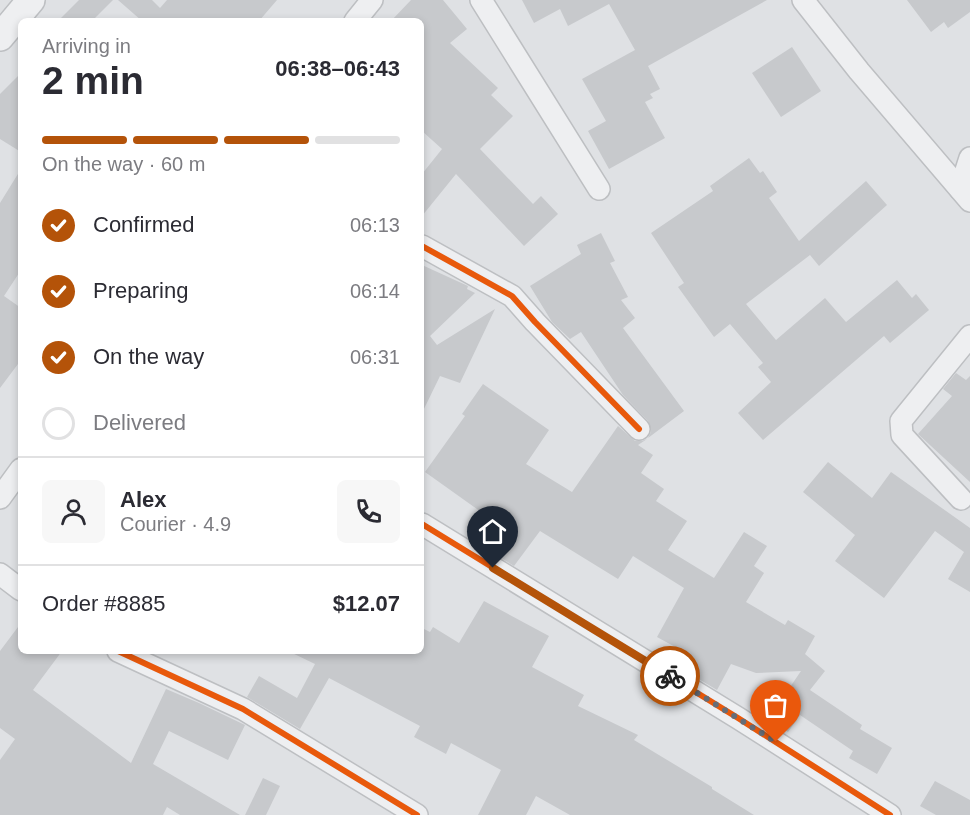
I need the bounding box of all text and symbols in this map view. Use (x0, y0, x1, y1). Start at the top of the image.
text: Arriving in (42, 35, 131, 57)
text: 06:38–06:43 (275, 56, 400, 81)
text: 2 min (42, 59, 144, 102)
text: On the way · 60 m (42, 153, 205, 175)
icon: check (42, 209, 75, 242)
text: Confirmed (93, 212, 194, 237)
text: 06:13 (350, 214, 400, 236)
icon: check (42, 275, 75, 308)
text: Preparing (93, 278, 188, 303)
text: 06:14 (350, 280, 400, 302)
icon: check (42, 341, 75, 374)
text: On the way (93, 344, 204, 369)
text: 06:31 (350, 346, 400, 368)
text: Delivered (93, 410, 186, 435)
button: person (42, 480, 105, 543)
button: phone (337, 480, 400, 543)
text: Alex (120, 487, 166, 512)
pin (467, 506, 518, 568)
text: Courier · 4.9 (120, 513, 231, 535)
icon: home (476, 515, 509, 548)
text: Order #8885 (42, 591, 166, 616)
text: $12.07 (333, 591, 400, 616)
courier (640, 646, 700, 706)
icon: bike (654, 660, 687, 693)
pin (750, 680, 801, 742)
icon: bag (759, 689, 792, 722)

